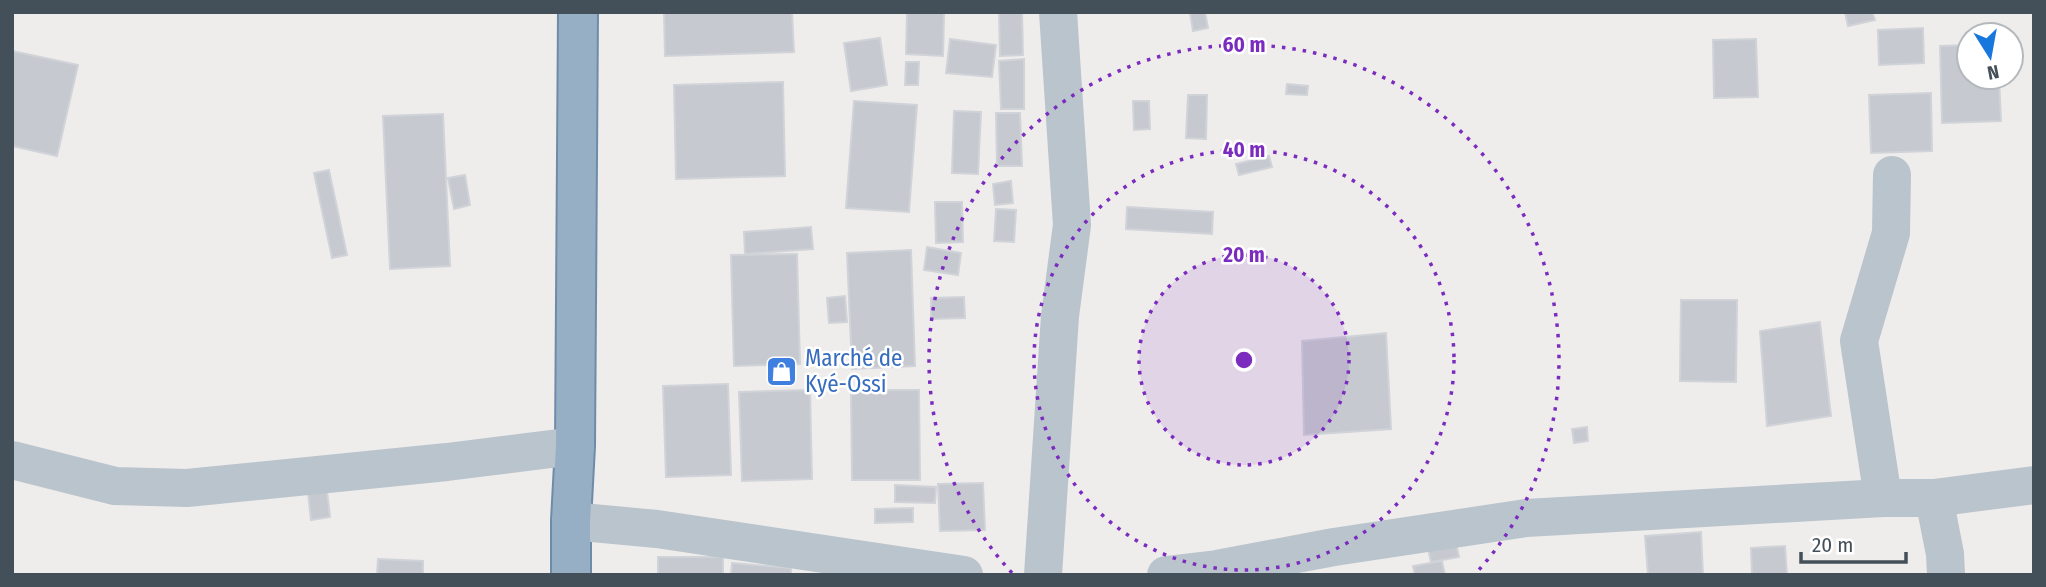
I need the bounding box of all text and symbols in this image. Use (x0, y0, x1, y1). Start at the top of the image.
north arrow (1955, 21, 2025, 91)
text: 60 m (1223, 32, 1265, 58)
text: N (1985, 60, 2001, 85)
text: 40 m (1223, 137, 1265, 163)
text: 20 m (1222, 242, 1265, 268)
place label: Marché de Kyé-Ossi (805, 344, 902, 398)
centre of rings (1232, 348, 1256, 372)
shop icon: Marché de Kyé-Ossi (765, 354, 799, 388)
scale bar (1801, 520, 1906, 564)
text: 20 m (1812, 532, 1853, 558)

